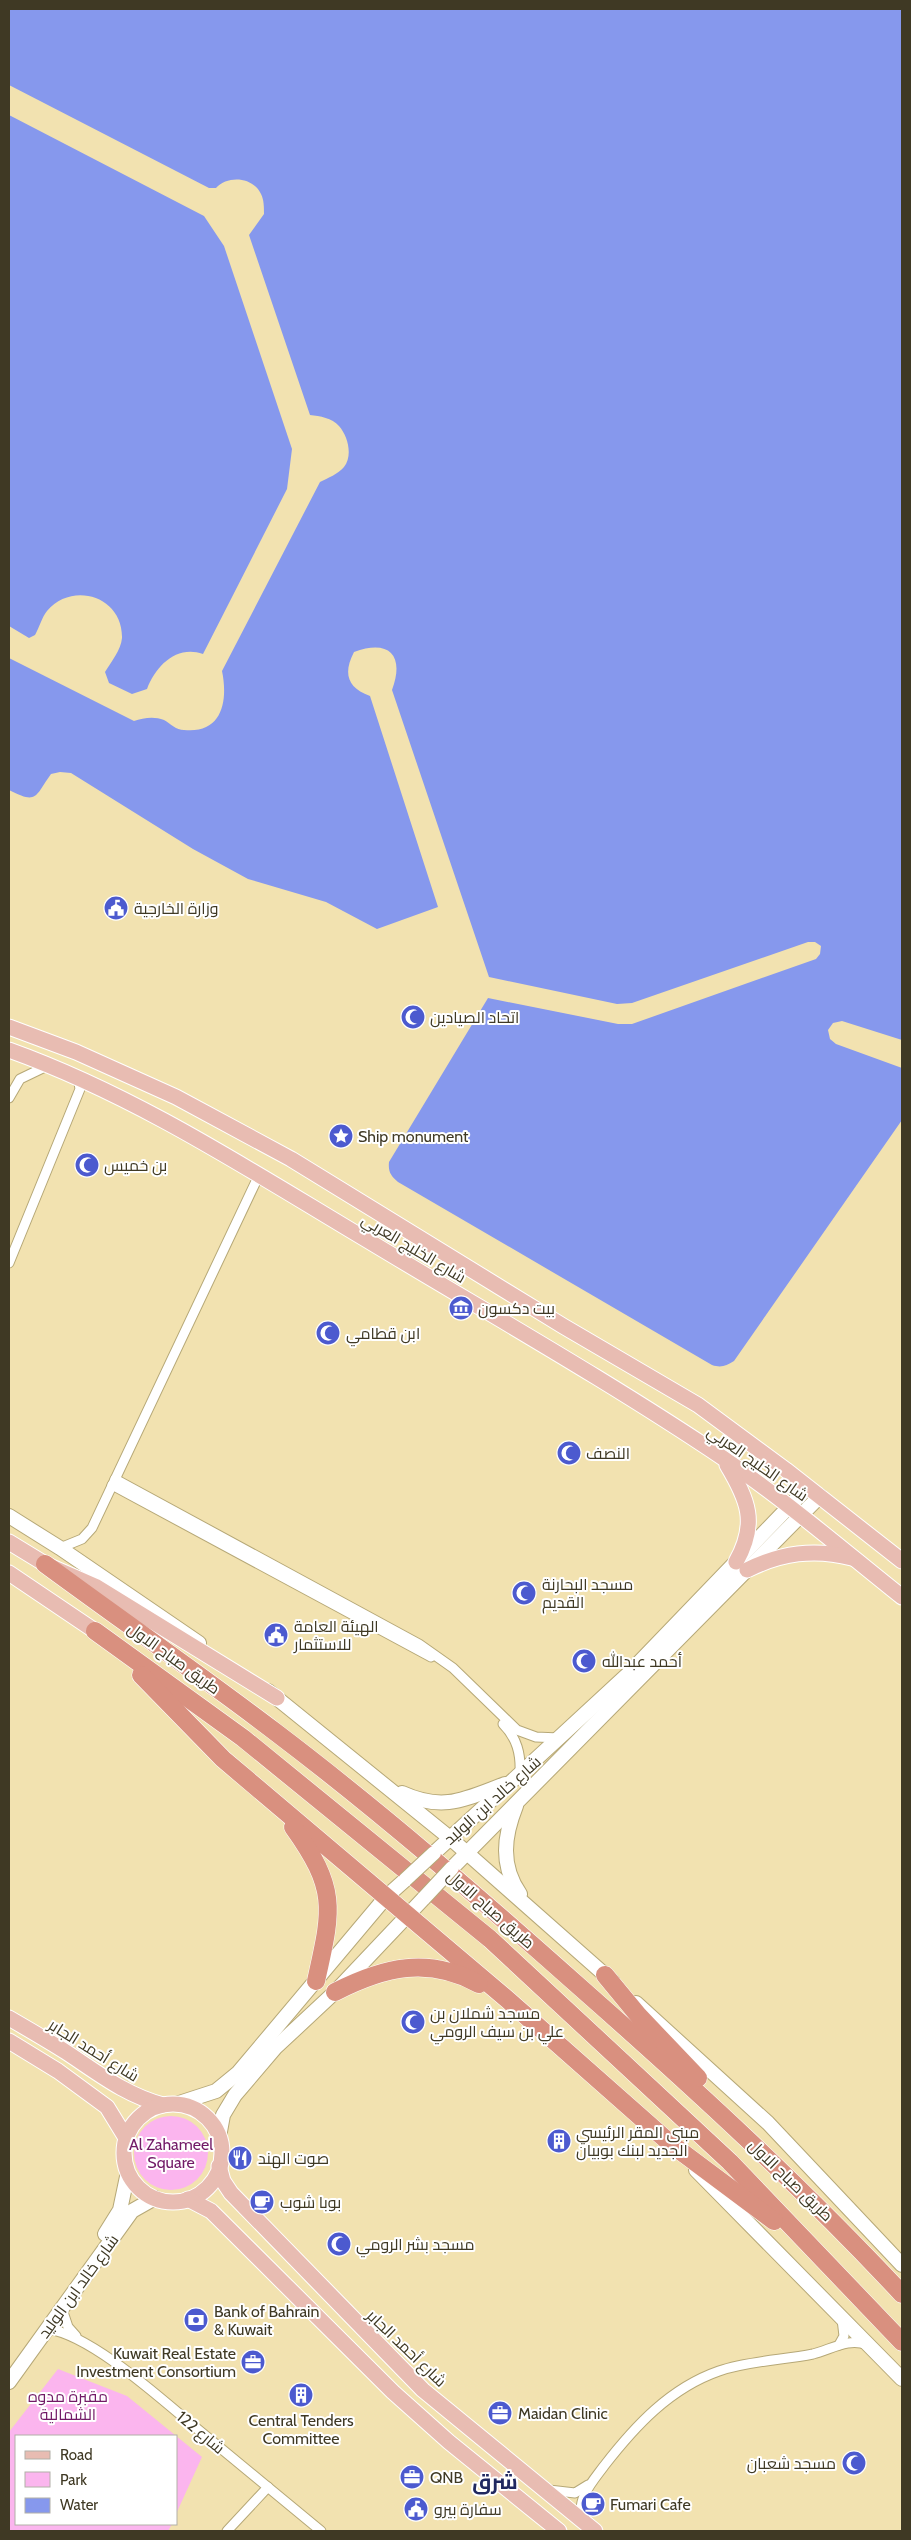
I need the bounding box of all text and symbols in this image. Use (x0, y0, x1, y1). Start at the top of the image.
public building icon: وزارة الخارجية (103, 895, 129, 921)
place label: وزارة الخارجية (134, 899, 219, 918)
mosque icon: اتحاد الصيادين (400, 1004, 426, 1030)
place label: اتحاد الصيادين (430, 1008, 519, 1028)
place icon: Ship monument (328, 1123, 354, 1149)
place label: Ship monument (358, 1127, 469, 1146)
mosque icon: بن خميس (74, 1152, 100, 1178)
place label: بن خميس (104, 1156, 167, 1176)
street label: شارع الخليج العربي (356, 1210, 469, 1290)
museum icon: بيت دكسون (448, 1295, 474, 1321)
place label: بيت دكسون (478, 1299, 555, 1319)
mosque icon: ابن قطامي (315, 1320, 341, 1346)
place label: ابن قطامي (346, 1324, 420, 1347)
street label: شارع الخليج العربي (702, 1422, 812, 1508)
mosque icon: النصف (556, 1440, 582, 1466)
place label: النصف (586, 1444, 630, 1463)
place label: مسجد البحارنة القديم (542, 1575, 633, 1614)
mosque icon: مسجد البحارنة القديم (511, 1580, 537, 1606)
place label: الهيئة العامة للاستثمار (293, 1617, 379, 1654)
street label: طريق صباح الاول (123, 1619, 224, 1700)
public building icon: الهيئة العامة للاستثمار (263, 1622, 289, 1648)
mosque icon: أحمد عبدالله (571, 1648, 597, 1674)
place label: أحمد عبدالله (602, 1651, 682, 1671)
street label: شارع خالد ابن الوليد (440, 1752, 546, 1850)
street label: طريق صباح الاول (442, 1866, 538, 1954)
place label: مسجد شملان بن علي بن سيف الرومي (430, 2004, 564, 2045)
mosque icon: مسجد شملان بن علي بن سيف الرومي (400, 2009, 426, 2035)
street label: شارع أحمد الجابر (43, 2015, 142, 2087)
place label: مبنى المقر الرئيسي الجديد لبنك بوبيان (576, 2123, 699, 2161)
building icon: مبنى المقر الرئيسي الجديد لبنك بوبيان (546, 2128, 572, 2154)
park label: Al Zahameel Square (129, 2135, 213, 2172)
street label: طريق صباح الاول (743, 2135, 837, 2227)
restaurant icon: صوت الهند (227, 2145, 253, 2171)
place label: صوت الهند (258, 2149, 329, 2169)
cafe icon: بوبا شوب (249, 2189, 275, 2215)
place label: بوبا شوب (280, 2193, 341, 2212)
street label: شارع خالد ابن الوليد (34, 2231, 124, 2343)
mosque icon: مسجد بشر الرومي (326, 2231, 352, 2257)
place label: مسجد بشر الرومي (356, 2235, 475, 2258)
place label: Bank of Bahrain & Kuwait (214, 2302, 319, 2339)
street label: شارع أحمد الجابر (361, 2305, 450, 2392)
bank icon: Bank of Bahrain & Kuwait (183, 2307, 209, 2333)
place label: Kuwait Real Estate Investment Consortium (76, 2344, 236, 2381)
office icon: Kuwait Real Estate Investment Consortium (240, 2349, 266, 2375)
building icon: Central Tenders Committee (288, 2382, 314, 2408)
park label: مقبرة مدوه الشمالية (28, 2387, 108, 2424)
office icon: Maidan Clinic (487, 2400, 513, 2426)
place label: Maidan Clinic (518, 2404, 608, 2423)
street label: شارع 122 (172, 2407, 228, 2459)
place label: Central Tenders Committee (248, 2411, 354, 2448)
legend (15, 2435, 178, 2525)
text: Road (60, 2446, 93, 2464)
mosque icon: مسجد شعبان (841, 2450, 867, 2476)
place label: مسجد شعبان (747, 2454, 836, 2474)
office icon: QNB (399, 2464, 425, 2490)
place label: QNB (430, 2468, 464, 2487)
district label: شرق (472, 2469, 518, 2495)
text: Park (60, 2471, 87, 2489)
cafe icon: Fumari Cafe (580, 2491, 606, 2517)
place label: Fumari Cafe (610, 2495, 691, 2514)
text: Water (60, 2496, 98, 2514)
public building icon: سفارة بيرو (403, 2496, 429, 2522)
place label: سفارة بيرو (434, 2500, 502, 2519)

